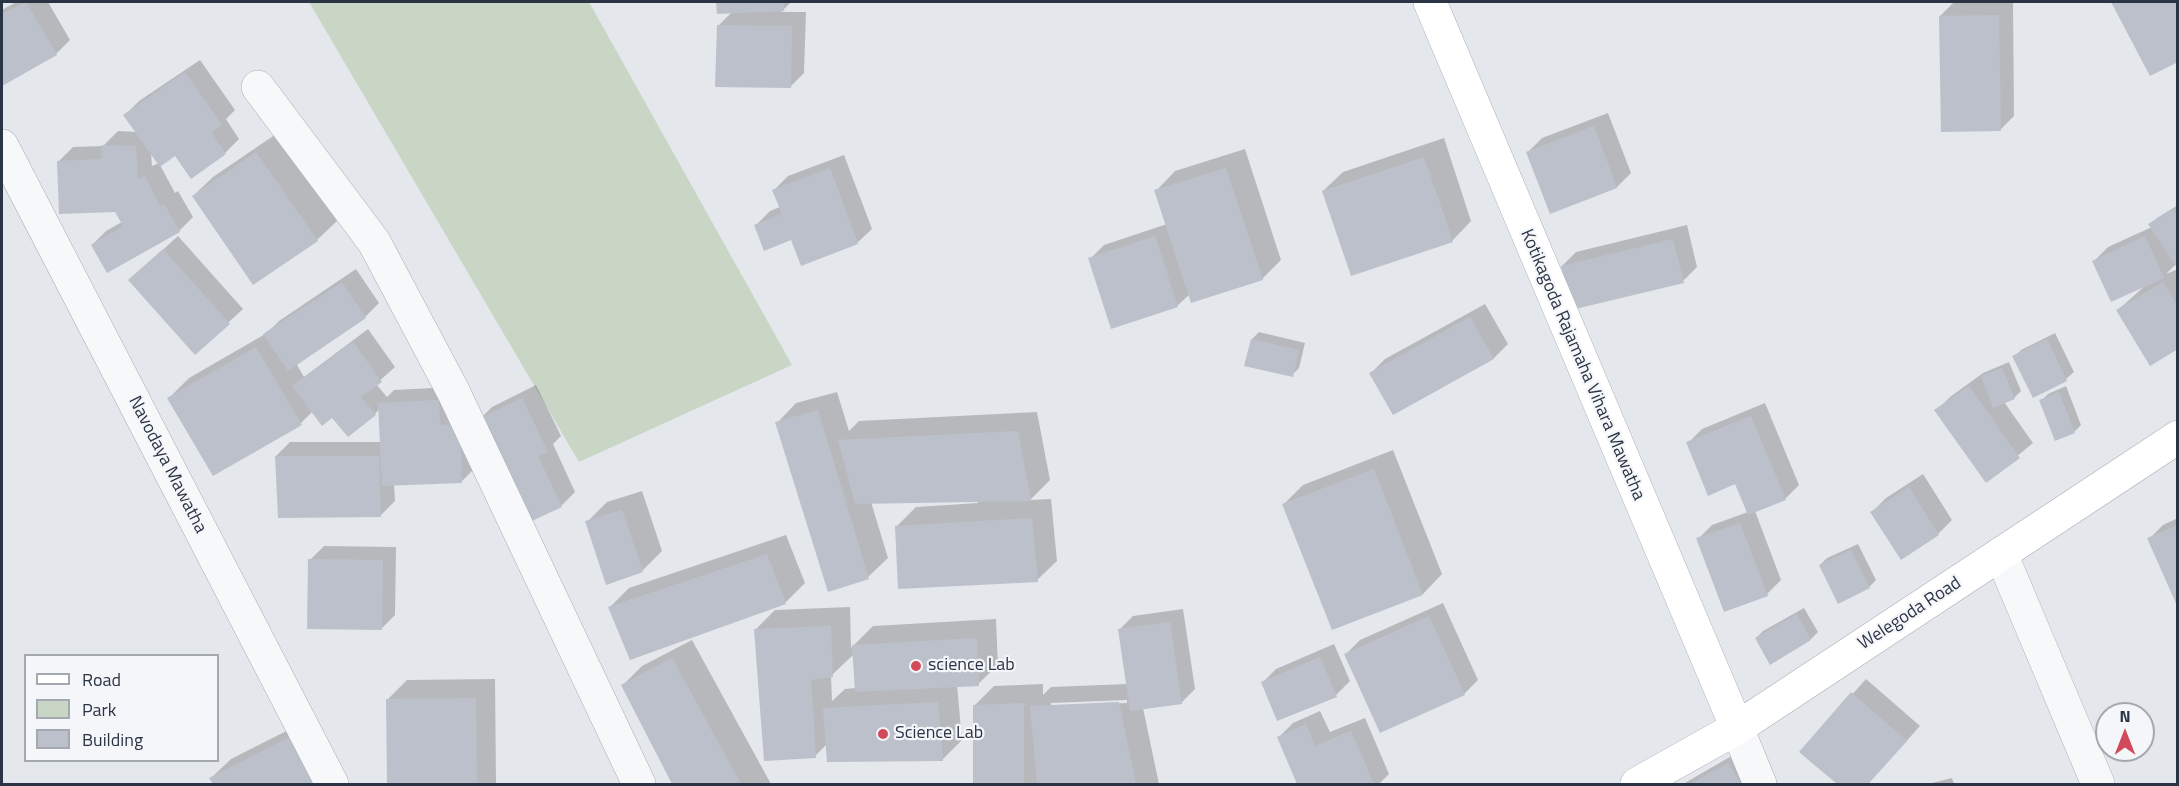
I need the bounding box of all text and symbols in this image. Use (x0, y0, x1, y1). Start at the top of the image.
street label: Kotikagoda Rajamaha Vihara Mawatha (1515, 226, 1649, 504)
street label: Navodaya Mawatha (123, 393, 211, 537)
street label: Welegoda Road (1855, 573, 1965, 655)
legend (24, 654, 219, 762)
place label: science Lab (928, 655, 1015, 677)
marker: science Lab (909, 659, 923, 673)
text: Road (82, 666, 121, 693)
text: Park (82, 696, 116, 723)
north arrow (2095, 702, 2155, 762)
text: N (2119, 704, 2131, 728)
place label: Science Lab (895, 723, 983, 745)
text: Building (82, 726, 143, 753)
marker: Science Lab (876, 727, 890, 741)

